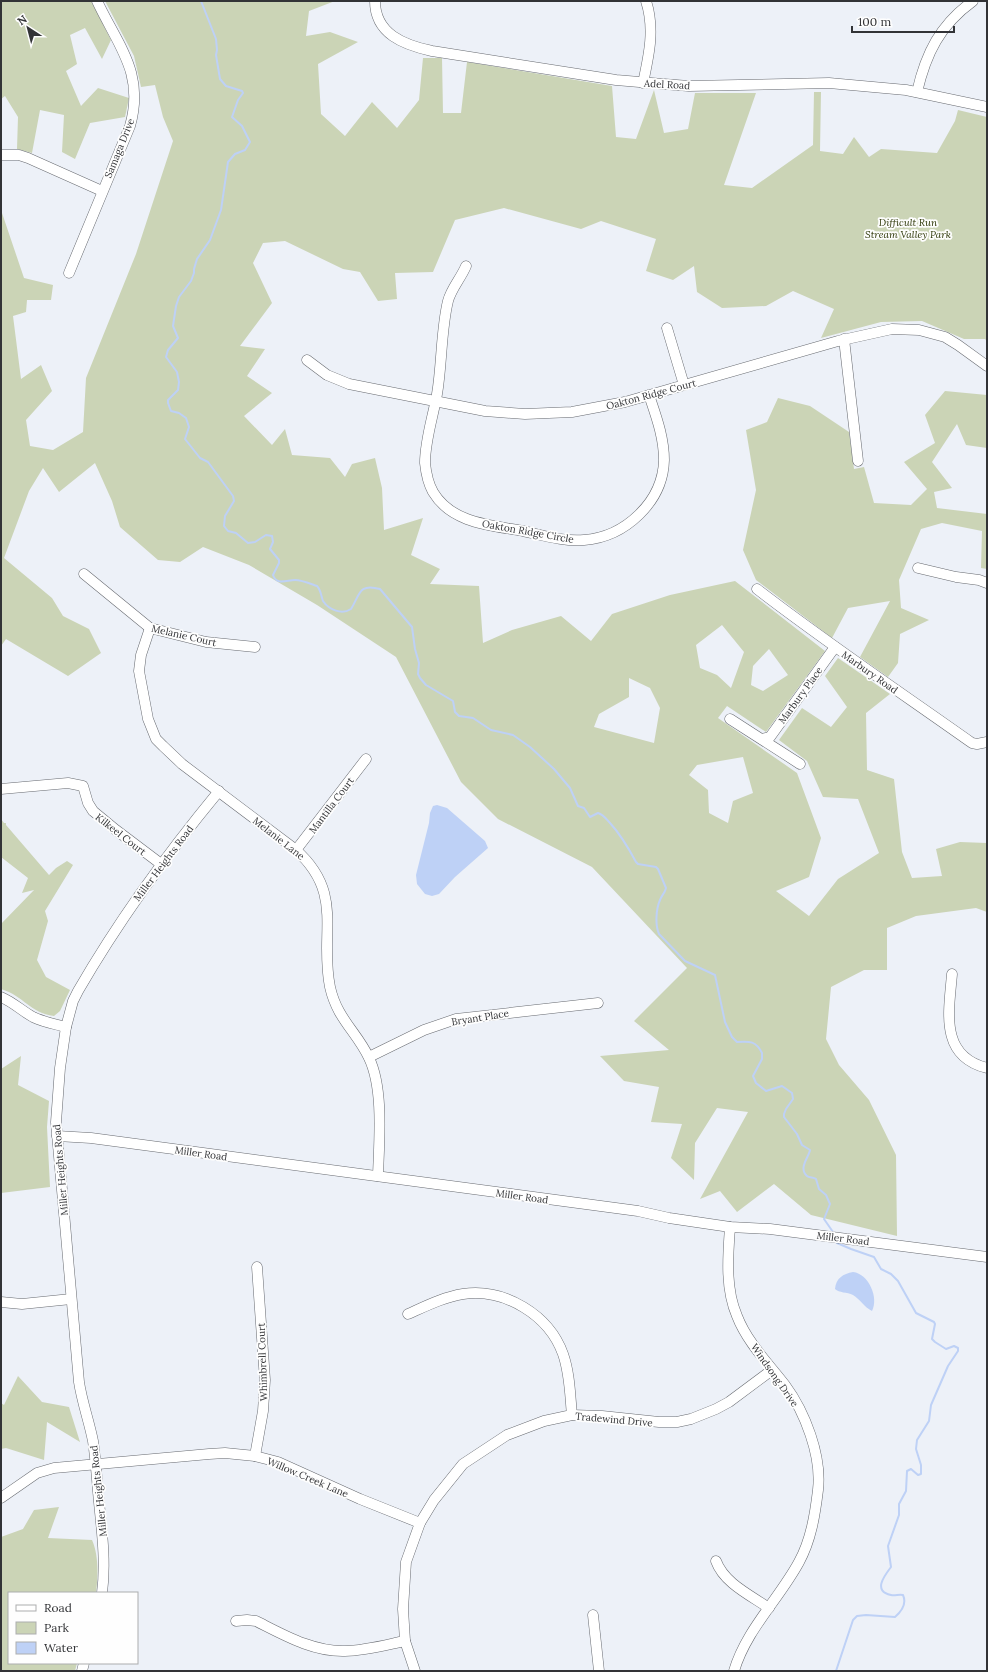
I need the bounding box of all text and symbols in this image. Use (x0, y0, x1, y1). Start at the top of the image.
north arrow (8, 8, 48, 48)
scale bar (852, 8, 954, 34)
text: N (15, 11, 30, 28)
text: 100 m (858, 14, 891, 29)
street label: Adel Road (643, 77, 690, 92)
street label: Samaga Drive (102, 116, 138, 180)
park label: Difficult Run Stream Valley Park (865, 216, 951, 241)
street label: Oakton Ridge Court (605, 376, 698, 413)
street label: Oakton Ridge Circle (481, 517, 575, 546)
street label: Melanie Court (150, 622, 218, 649)
street label: Marbury Road (839, 648, 901, 697)
street label: Marbury Place (775, 664, 826, 726)
street label: Mantilla Court (306, 774, 357, 836)
street label: Kilkeel Court (93, 811, 149, 858)
street label: Melanie Lane (250, 814, 308, 863)
street label: Miller Heights Road (131, 823, 196, 904)
street label: Bryant Place (450, 1006, 510, 1028)
street label: Miller Heights Road (50, 1124, 71, 1216)
street label: Miller Road (174, 1143, 228, 1164)
street label: Miller Road (495, 1186, 549, 1207)
street label: Miller Road (816, 1229, 870, 1248)
street label: Whimbrell Court (255, 1322, 270, 1401)
street label: Windsong Drive (748, 1341, 802, 1410)
street label: Tradewind Drive (575, 1410, 654, 1429)
street label: Miller Heights Road (87, 1445, 110, 1537)
street label: Willow Creek Lane (265, 1454, 351, 1501)
legend (8, 1592, 138, 1664)
text: Road (44, 1600, 72, 1615)
text: Park (44, 1620, 70, 1635)
text: Water (44, 1640, 79, 1655)

